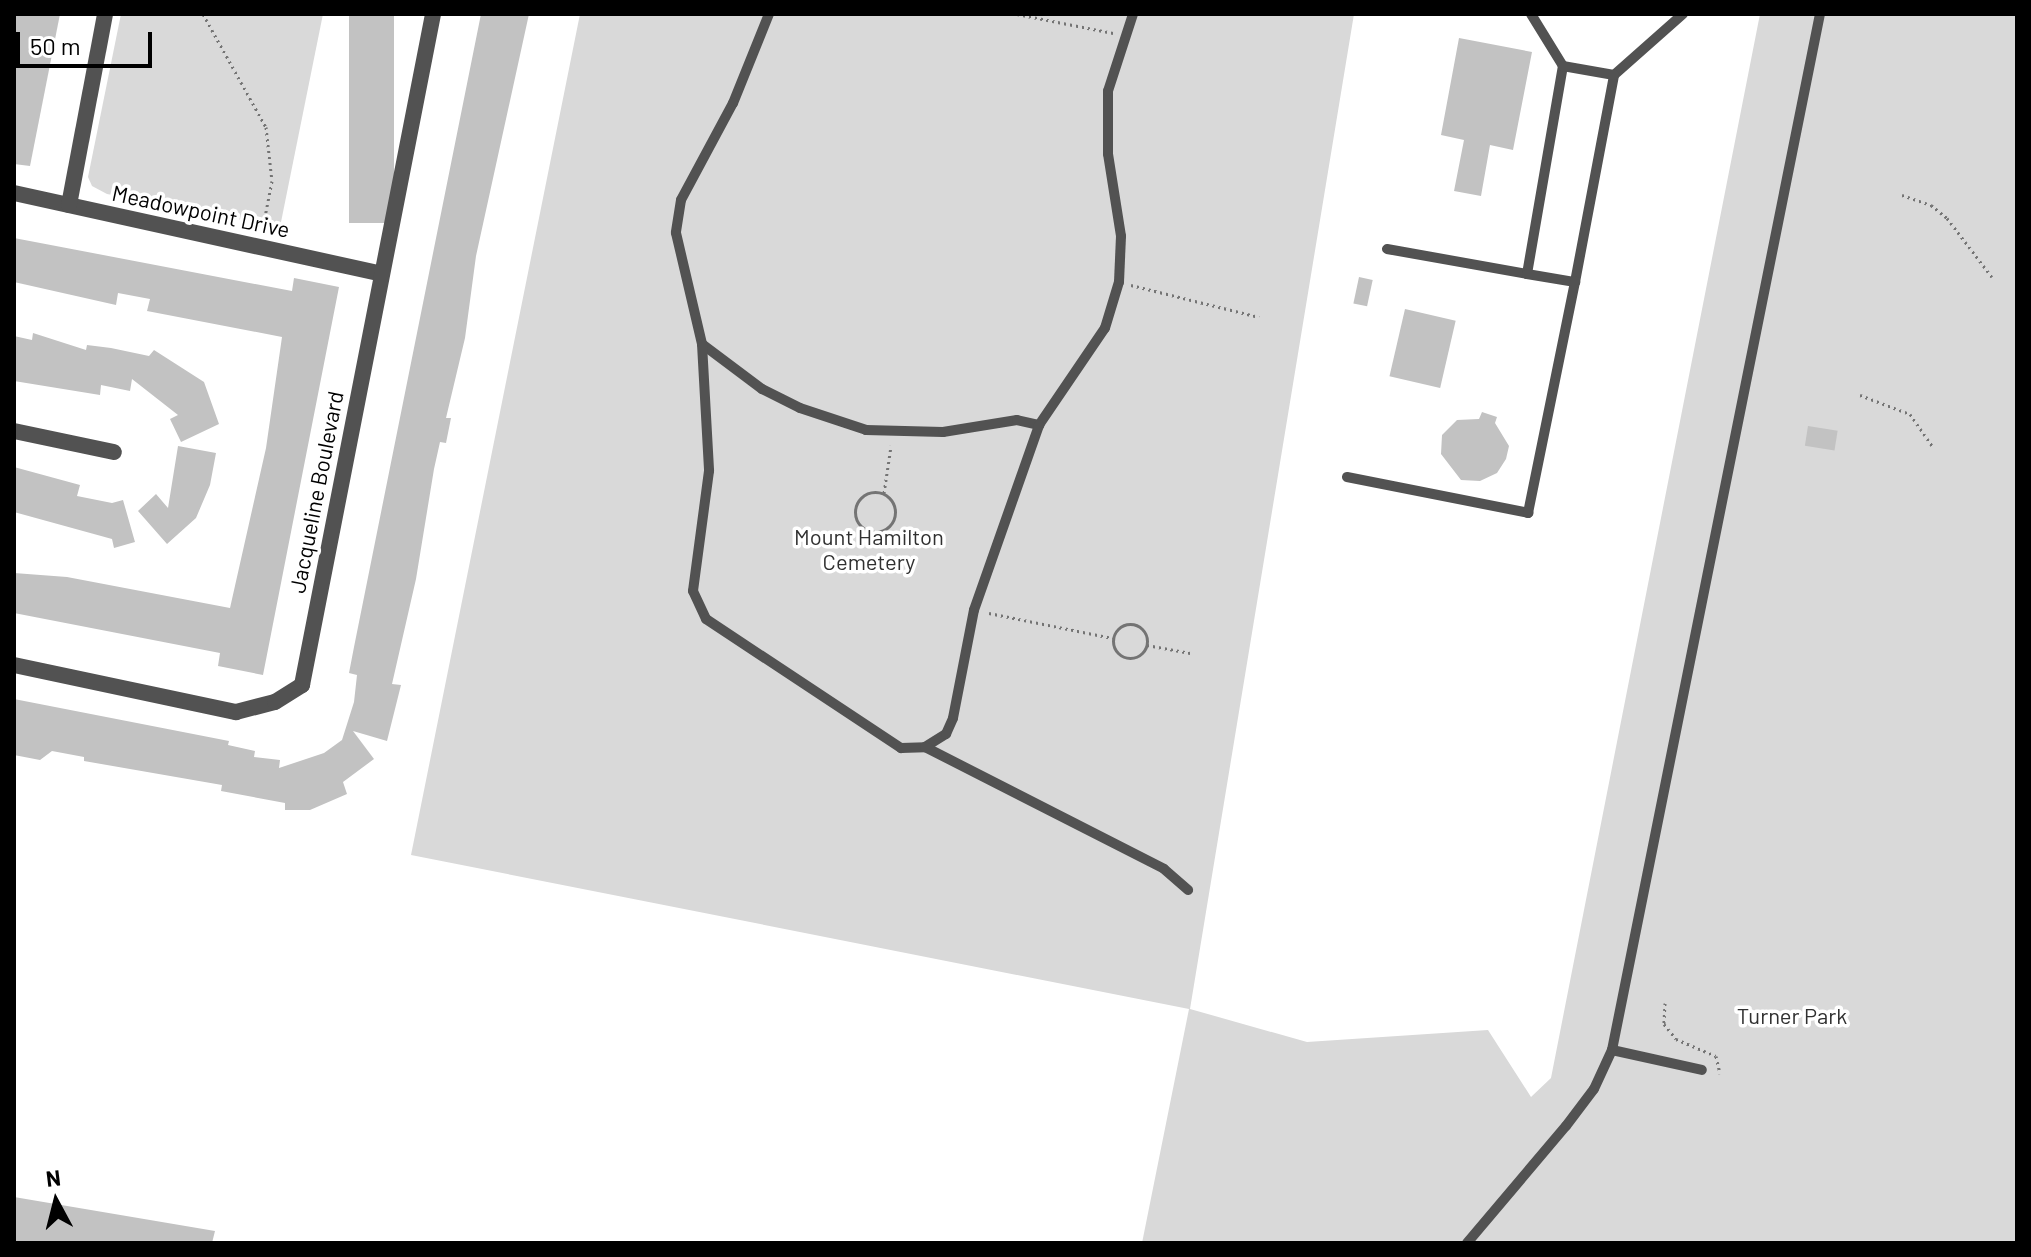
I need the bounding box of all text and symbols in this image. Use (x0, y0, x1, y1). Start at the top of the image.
scale bar (20, 16, 156, 66)
text: 50 m (30, 31, 81, 60)
street label: Meadowpoint Drive (110, 179, 292, 243)
street label: Jacqueline Boulevard (283, 389, 349, 595)
park label: Mount Hamilton Cemetery (794, 523, 944, 574)
park label: Turner Park (1737, 1003, 1847, 1029)
north arrow (16, 1161, 96, 1241)
text: N (44, 1163, 62, 1191)

